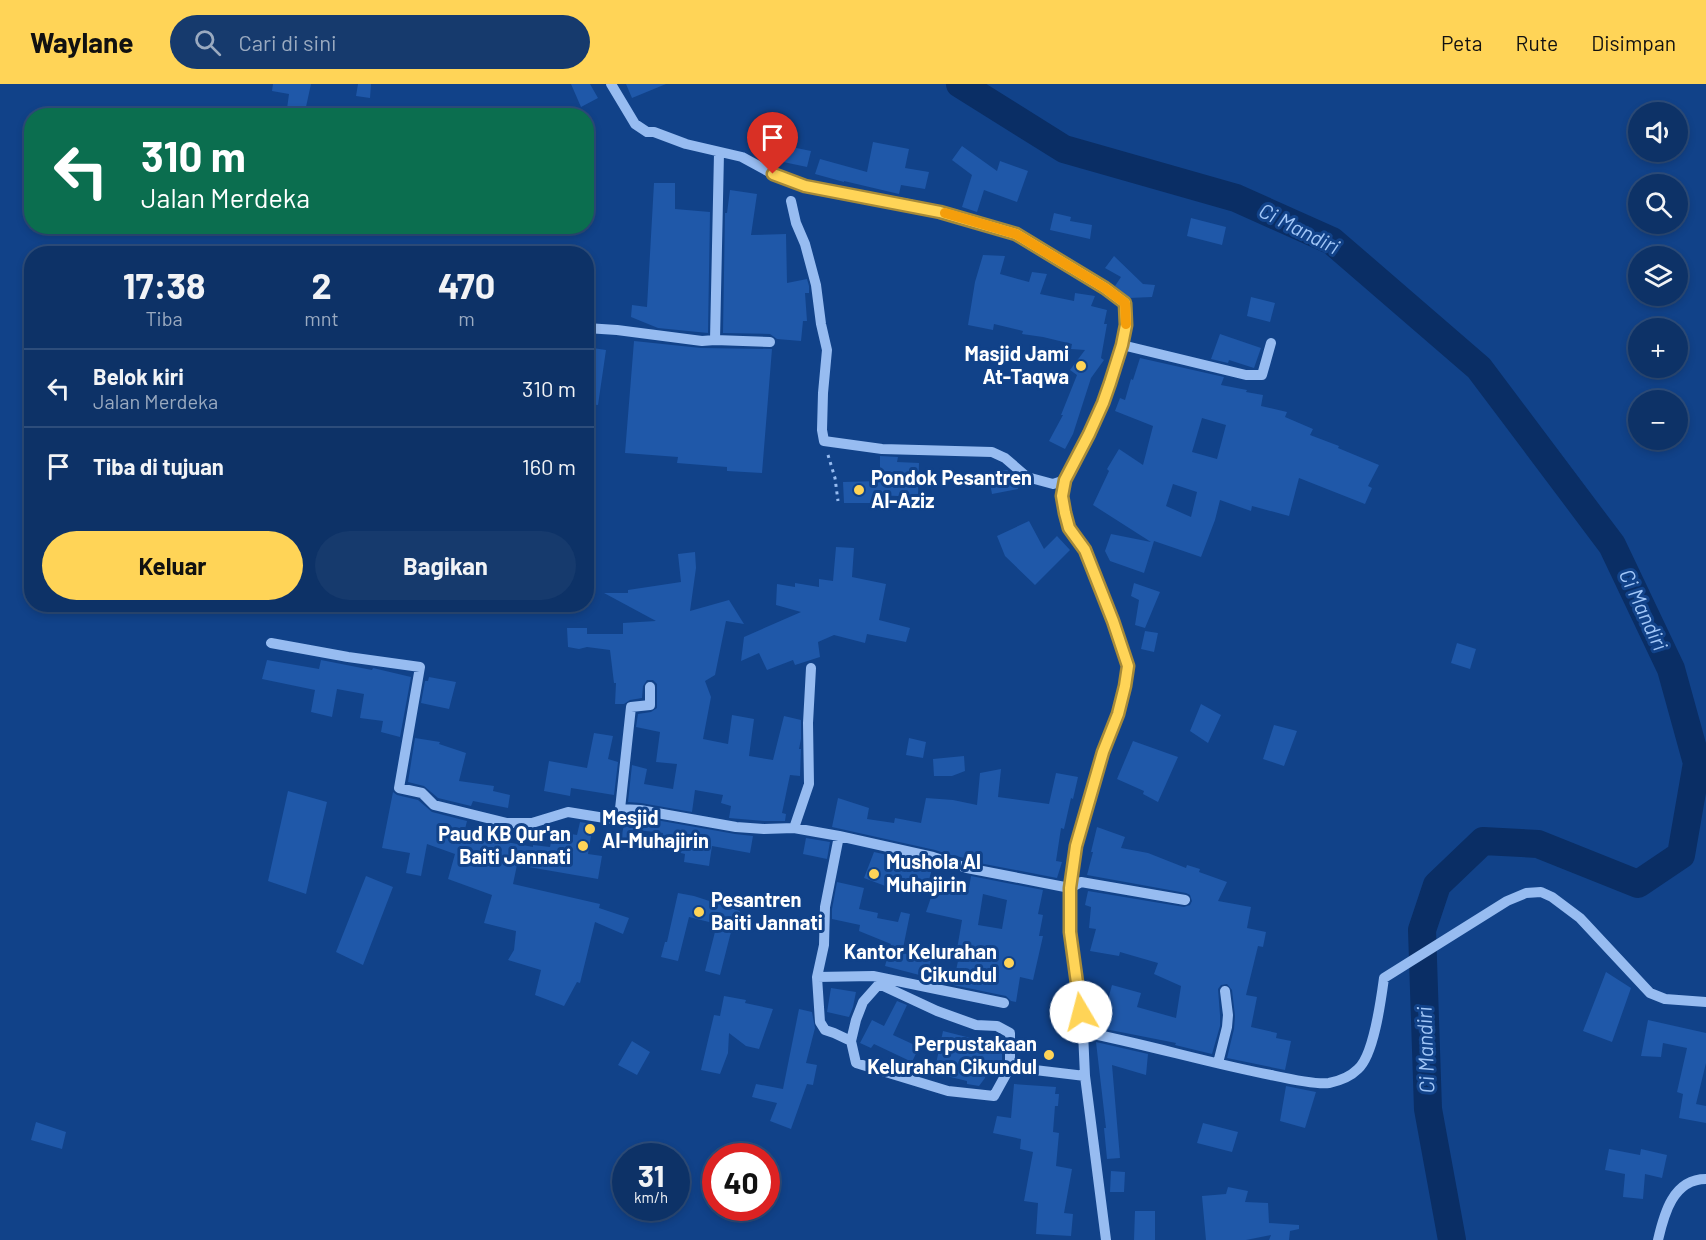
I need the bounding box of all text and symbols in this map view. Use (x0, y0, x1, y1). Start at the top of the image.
search box (170, 15, 590, 69)
text: Waylane (30, 25, 134, 59)
icon: search (191, 26, 224, 59)
text: Cari di sini (239, 29, 337, 55)
text: Peta (1441, 30, 1483, 55)
text: Rute (1516, 30, 1558, 55)
text: Disimpan (1591, 30, 1676, 55)
map controls (1628, 102, 1688, 450)
button: sound (1628, 102, 1688, 162)
pin (747, 112, 798, 174)
icon: arrive (756, 121, 789, 154)
text: 310 m (141, 130, 246, 180)
icon: left (42, 132, 120, 210)
button: search (1628, 174, 1688, 234)
text: Jalan Merdeka (141, 181, 310, 213)
water label: Ci Mandiri (1255, 197, 1345, 259)
button: layers (1628, 246, 1688, 306)
text: 17:38 (123, 263, 205, 306)
text: 2 (311, 263, 332, 306)
text: 470 (438, 263, 495, 306)
text: Tiba (145, 306, 183, 330)
text: mnt (304, 306, 339, 330)
text: m (458, 306, 475, 330)
button: + (1628, 318, 1688, 378)
place label: Masjid Jami At-Taqwa (965, 341, 1069, 388)
marker: Masjid Jami At-Taqwa (1074, 359, 1088, 373)
text: Belok kiri (93, 363, 184, 389)
icon: left (42, 372, 75, 405)
text: 310 m (522, 375, 576, 401)
text: Jalan Merdeka (93, 389, 218, 413)
button: − (1628, 390, 1688, 450)
icon: arrive (42, 450, 75, 483)
text: Tiba di tujuan (93, 453, 224, 479)
text: 160 m (522, 453, 576, 479)
place label: Pondok Pesantren Al-Aziz (871, 465, 1032, 512)
marker: Pondok Pesantren Al-Aziz (852, 483, 866, 497)
button: Keluar (42, 531, 303, 600)
button: Bagikan (315, 531, 576, 600)
water label: Ci Mandiri (1615, 565, 1674, 655)
place label: Mesjid Al-Muhajirin (602, 805, 709, 852)
place label: Paud KB Qur'an Baiti Jannati (438, 821, 571, 868)
marker: Mesjid Al-Muhajirin (583, 822, 597, 836)
marker: Paud KB Qur'an Baiti Jannati (576, 839, 590, 853)
place label: Mushola Al Muhajirin (886, 849, 981, 896)
marker: Mushola Al Muhajirin (867, 867, 881, 881)
place label: Pesantren Baiti Jannati (711, 887, 823, 934)
marker: Pesantren Baiti Jannati (692, 905, 706, 919)
place label: Kantor Kelurahan Cikundul (844, 939, 997, 986)
marker: Kantor Kelurahan Cikundul (1002, 956, 1016, 970)
position arrow (1049, 980, 1113, 1044)
water label: Ci Mandiri (1410, 1005, 1439, 1094)
place label: Perpustakaan Kelurahan Cikundul (867, 1031, 1037, 1078)
marker: Perpustakaan Kelurahan Cikundul (1042, 1048, 1056, 1062)
speed limit sign: 40 (702, 1143, 780, 1221)
text: 31 (638, 1157, 664, 1193)
text: km/h (634, 1188, 668, 1206)

